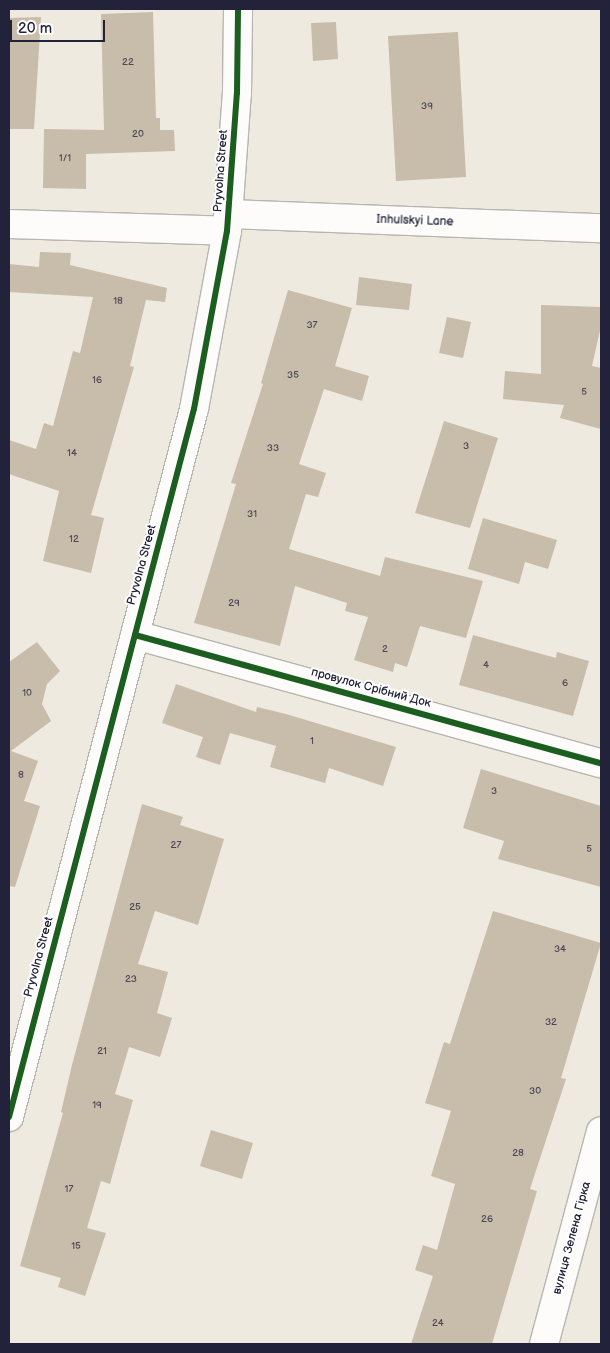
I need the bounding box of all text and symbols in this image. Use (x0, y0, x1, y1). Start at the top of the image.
scale bar (12, 10, 108, 42)
text: 20 m (18, 19, 52, 38)
house number: 22 (122, 57, 134, 69)
house number: 39 (421, 101, 433, 113)
house number: 20 (132, 129, 144, 141)
street label: Pryvolna Street (211, 129, 231, 213)
house number: 1/1 (59, 153, 71, 165)
street label: Inhulskyi Lane (376, 212, 454, 230)
house number: 18 (113, 296, 123, 308)
house number: 37 (306, 320, 318, 332)
house number: 35 (287, 370, 299, 382)
house number: 16 (92, 375, 102, 387)
house number: 5 (581, 387, 587, 399)
house number: 3 (463, 441, 469, 453)
house number: 33 (267, 443, 279, 455)
house number: 14 (67, 448, 77, 460)
house number: 31 (247, 509, 257, 521)
street label: Pryvolna Street (124, 523, 160, 607)
house number: 12 (69, 534, 79, 546)
house number: 29 (228, 598, 240, 610)
house number: 2 (382, 644, 388, 656)
house number: 4 (483, 660, 489, 672)
street label: провулок Срібний Док (309, 665, 433, 711)
house number: 6 (562, 678, 568, 690)
house number: 10 (22, 688, 32, 700)
house number: 1 (310, 736, 314, 748)
house number: 8 (18, 770, 24, 782)
house number: 3 (491, 786, 497, 798)
house number: 27 (171, 840, 181, 852)
house number: 5 (586, 844, 592, 856)
house number: 25 (129, 902, 141, 914)
street label: Pryvolna Street (21, 915, 57, 999)
house number: 34 (554, 944, 566, 956)
house number: 23 (125, 974, 137, 986)
house number: 32 (545, 1017, 557, 1029)
house number: 21 (97, 1046, 107, 1058)
house number: 30 (529, 1086, 541, 1098)
house number: 19 (92, 1100, 102, 1112)
house number: 28 (512, 1148, 524, 1160)
street label: вулиця Зелена Гірка (550, 1180, 594, 1296)
house number: 17 (65, 1184, 73, 1196)
house number: 26 (481, 1214, 493, 1226)
house number: 15 (71, 1241, 81, 1253)
house number: 24 (432, 1318, 444, 1330)

